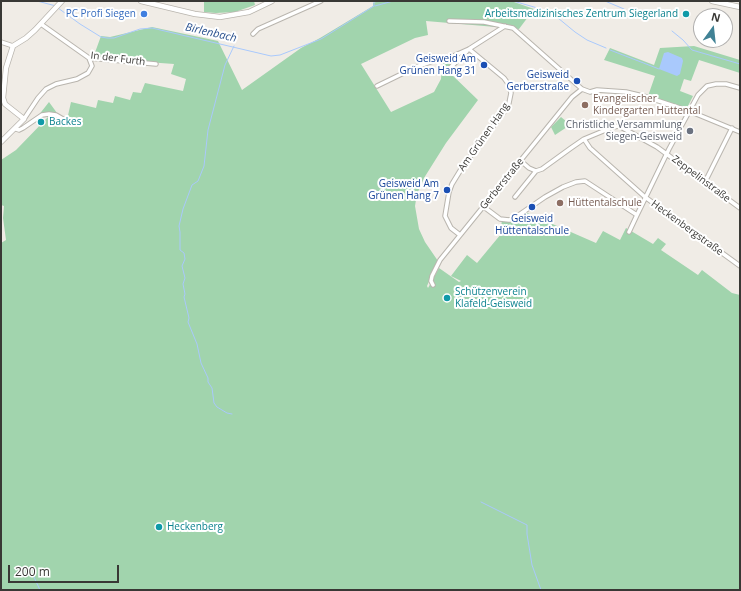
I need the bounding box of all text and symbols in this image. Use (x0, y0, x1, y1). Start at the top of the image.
place label: PC Profi Siegen (66, 8, 136, 20)
place label: Arbeitsmedizinisches Zentrum Siegerland (485, 8, 678, 20)
north arrow (693, 8, 733, 48)
text: N (710, 8, 722, 25)
marker: PC Profi Siegen (139, 9, 149, 19)
marker: Arbeitsmedizinisches Zentrum Siegerland (681, 9, 691, 19)
water label: Birlenbach (184, 21, 238, 45)
street label: In der Furth (90, 50, 146, 68)
place label: Geisweid Am Grünen Hang 31 (400, 53, 476, 76)
marker: Geisweid Am Grünen Hang 31 (479, 60, 489, 70)
place label: Geisweid Gerberstraße (506, 69, 569, 92)
marker: Geisweid Gerberstraße (572, 76, 582, 86)
place label: Evangelischer Kindergarten Hüttental (593, 93, 701, 116)
marker: Evangelischer Kindergarten Hüttental (580, 100, 590, 110)
street label: Am Grünen Hang (456, 101, 512, 173)
place label: Backes (49, 116, 81, 128)
marker: Backes (36, 117, 46, 127)
place label: Christliche Versammlung Siegen-Geisweid (566, 119, 682, 142)
marker: Christliche Versammlung Siegen-Geisweid (685, 126, 695, 136)
street label: Zeppelinstraße (669, 153, 733, 205)
street label: Gerberstraße (478, 156, 526, 212)
place label: Geisweid Am Grünen Hang 7 (368, 178, 439, 202)
marker: Geisweid Am Grünen Hang 7 (442, 185, 452, 195)
place label: Hüttentalschule (568, 197, 642, 209)
marker: Hüttentalschule (555, 198, 565, 208)
street label: Heckenbergstraße (649, 198, 725, 258)
marker: Geisweid Hüttentalschule (527, 202, 537, 212)
place label: Geisweid Hüttentalschule (495, 213, 569, 236)
place label: Schützenverein Klafeld-Geisweid (455, 286, 532, 310)
marker: Schützenverein Klafeld-Geisweid (442, 293, 452, 303)
place label: Heckenberg (167, 521, 223, 533)
marker: Heckenberg (154, 522, 164, 532)
scale bar (10, 557, 121, 583)
text: 200 m (15, 563, 50, 580)

